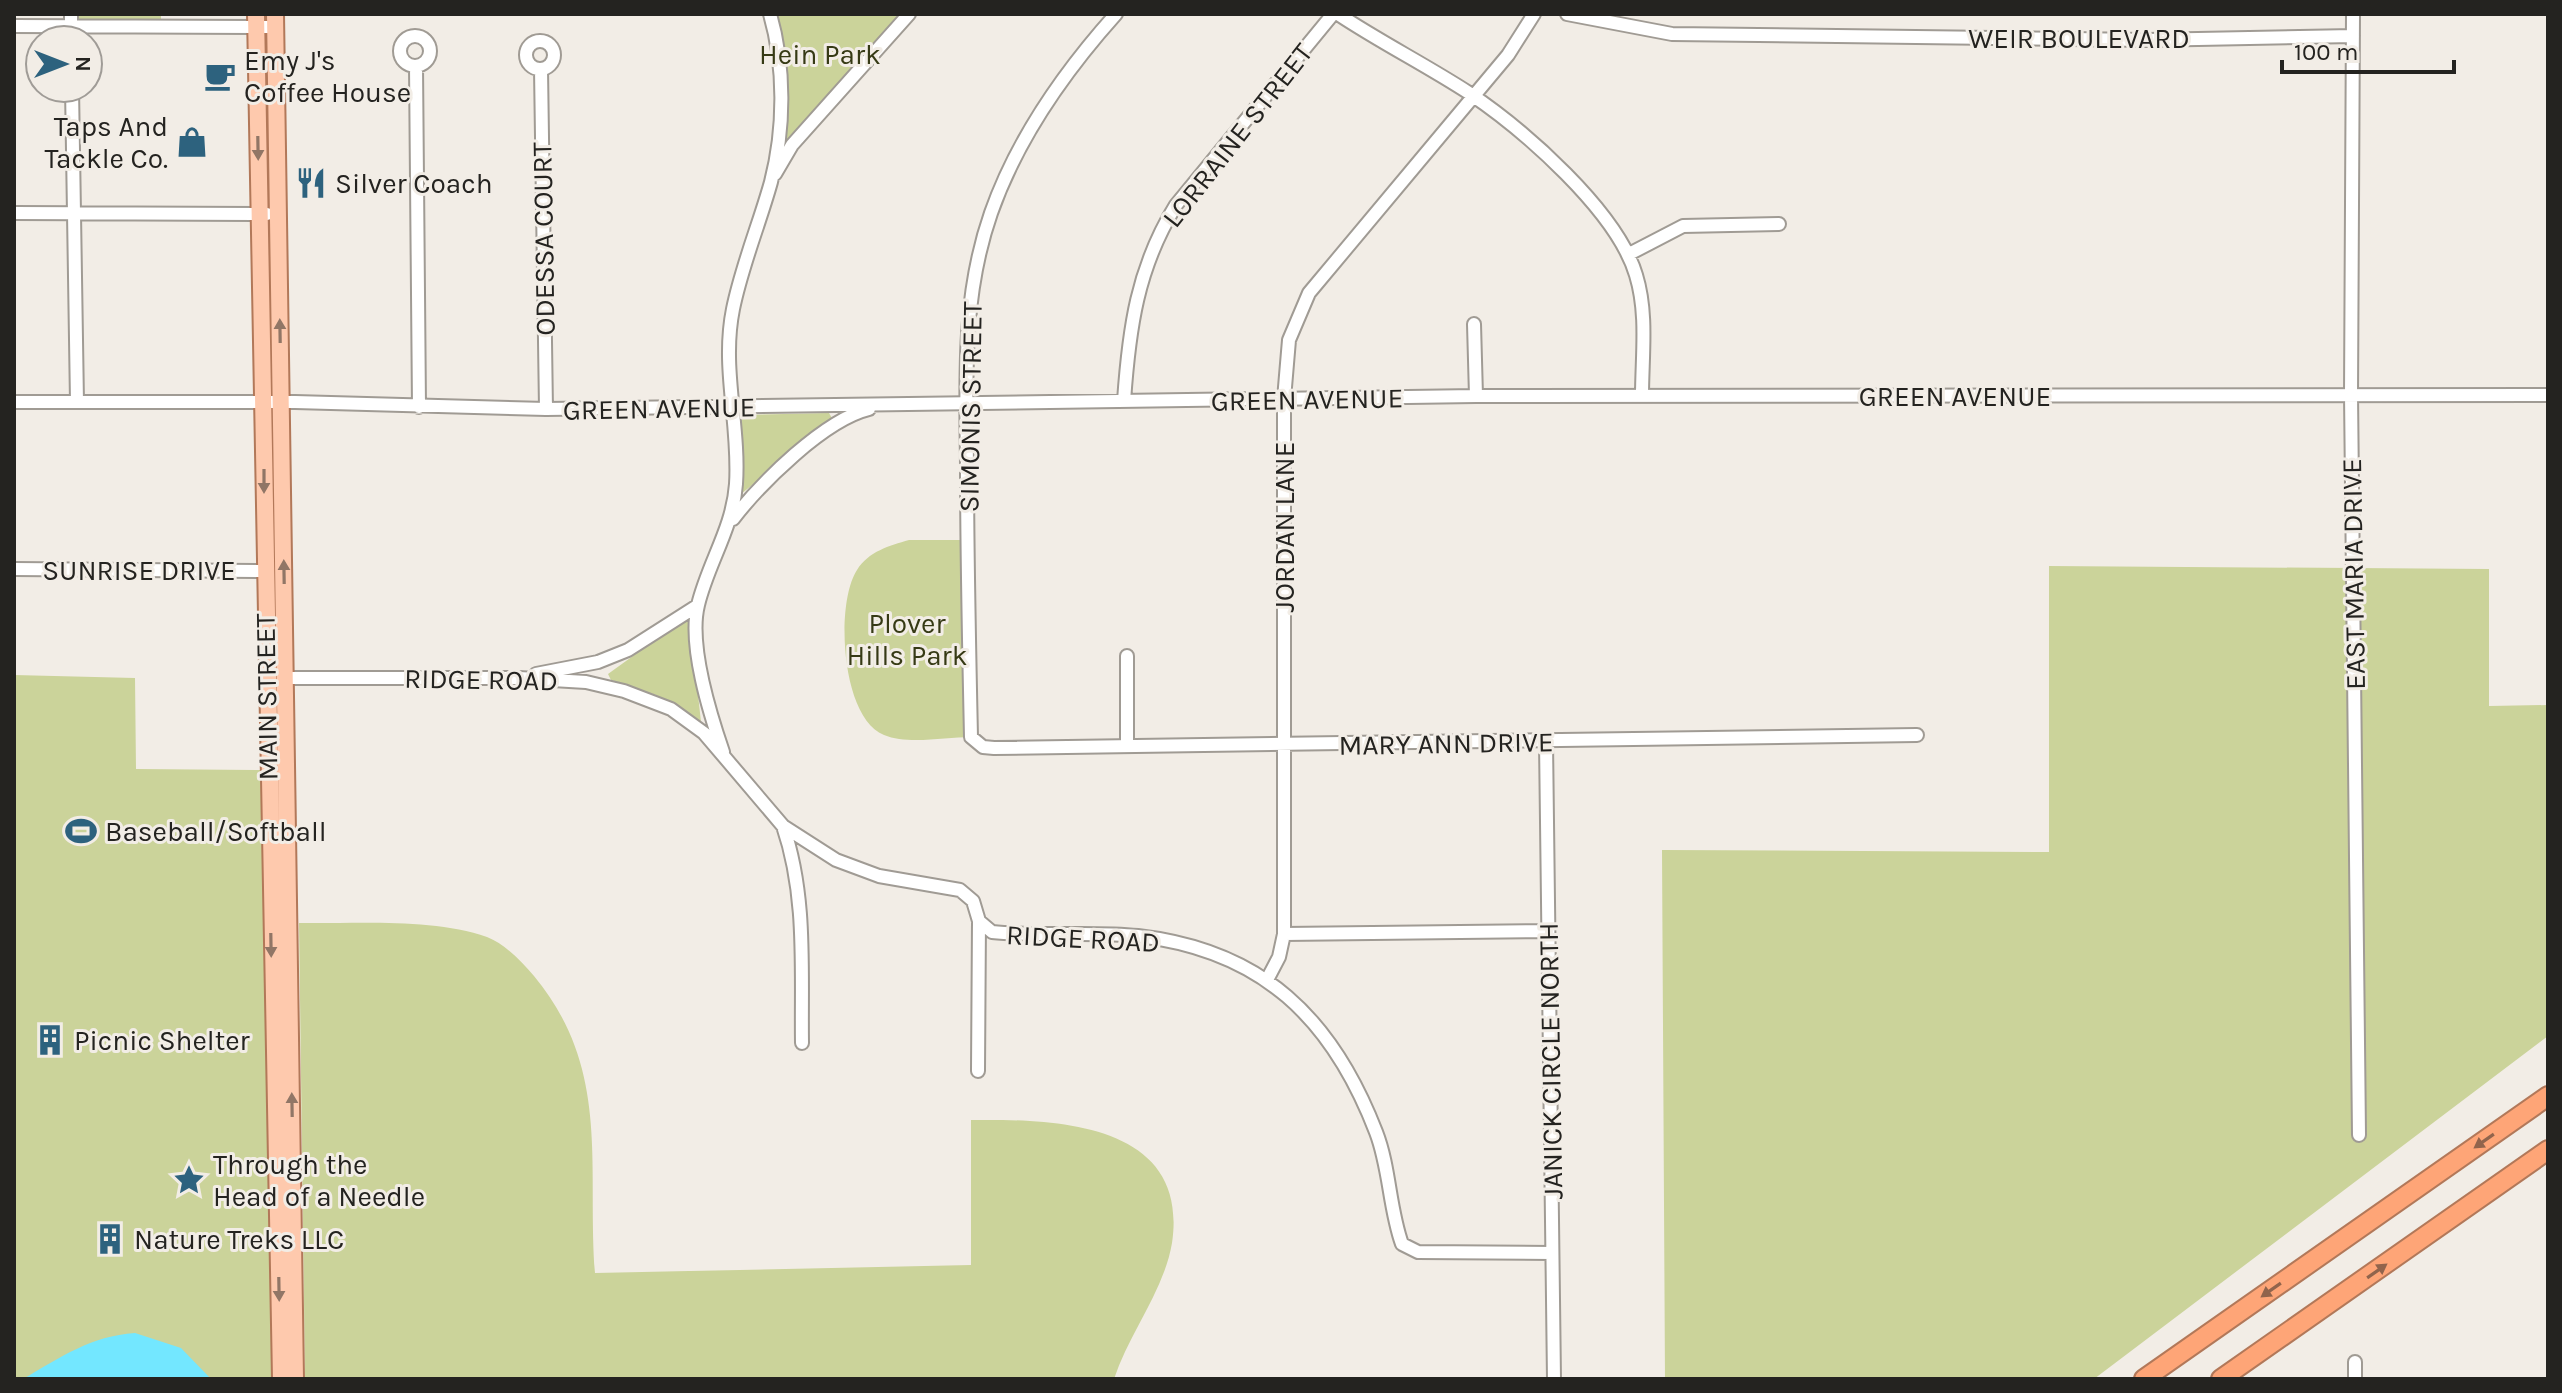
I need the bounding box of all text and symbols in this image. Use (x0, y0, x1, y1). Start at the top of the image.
street label: WEIR BOULEVARD (1968, 22, 2190, 55)
north arrow (24, 24, 104, 104)
scale bar (2282, 24, 2454, 74)
street label: LORRAINE STREET (1155, 37, 1320, 234)
park label: Hein Park (759, 38, 881, 71)
text: 100 m (2294, 38, 2359, 66)
place label: Emy J's Coffee House (244, 44, 411, 109)
text: N (70, 56, 96, 72)
cafe icon: Emy J's Coffee House (203, 59, 237, 93)
place label: Taps And Tackle Co. (44, 110, 168, 175)
shop icon: Taps And Tackle Co. (175, 125, 209, 159)
one-way arrow (252, 136, 265, 161)
street label: ODESSA COURT (525, 142, 562, 336)
restaurant icon: Silver Coach (294, 166, 328, 200)
place label: Silver Coach (335, 167, 493, 200)
street label: SIMONIS STREET (952, 301, 989, 513)
one-way arrow (274, 318, 286, 343)
street label: GREEN AVENUE (1859, 380, 2051, 413)
street label: GREEN AVENUE (1211, 381, 1403, 418)
street label: GREEN AVENUE (563, 390, 755, 427)
street label: JORDAN LANE (1268, 442, 1301, 612)
street label: EAST MARIA DRIVE (2335, 458, 2372, 690)
one-way arrow (258, 469, 270, 494)
street label: SUNRISE DRIVE (42, 554, 236, 587)
one-way arrow (278, 559, 291, 584)
park label: Plover Hills Park (847, 607, 967, 672)
street label: MAIN STREET (249, 613, 284, 781)
street label: RIDGE ROAD (404, 662, 558, 697)
street label: MARY ANN DRIVE (1338, 725, 1554, 762)
sports icon: Baseball/Softball (64, 814, 98, 848)
place label: Baseball/Softball (105, 815, 327, 848)
street label: RIDGE ROAD (1005, 918, 1161, 959)
street label: JANICK CIRCLE NORTH (1532, 922, 1569, 1200)
one-way arrow (265, 933, 278, 958)
building icon: Picnic Shelter (33, 1023, 67, 1057)
place label: Picnic Shelter (74, 1024, 251, 1057)
one-way arrow (286, 1092, 298, 1117)
one-way arrow (2474, 1133, 2495, 1148)
place label: Through the Head of a Needle (213, 1148, 425, 1213)
place icon: Through the Head of a Needle (172, 1163, 206, 1197)
building icon: Nature Treks LLC (93, 1222, 127, 1256)
place label: Nature Treks LLC (134, 1223, 344, 1256)
one-way arrow (2367, 1264, 2388, 1279)
one-way arrow (273, 1277, 285, 1302)
one-way arrow (2261, 1282, 2282, 1297)

